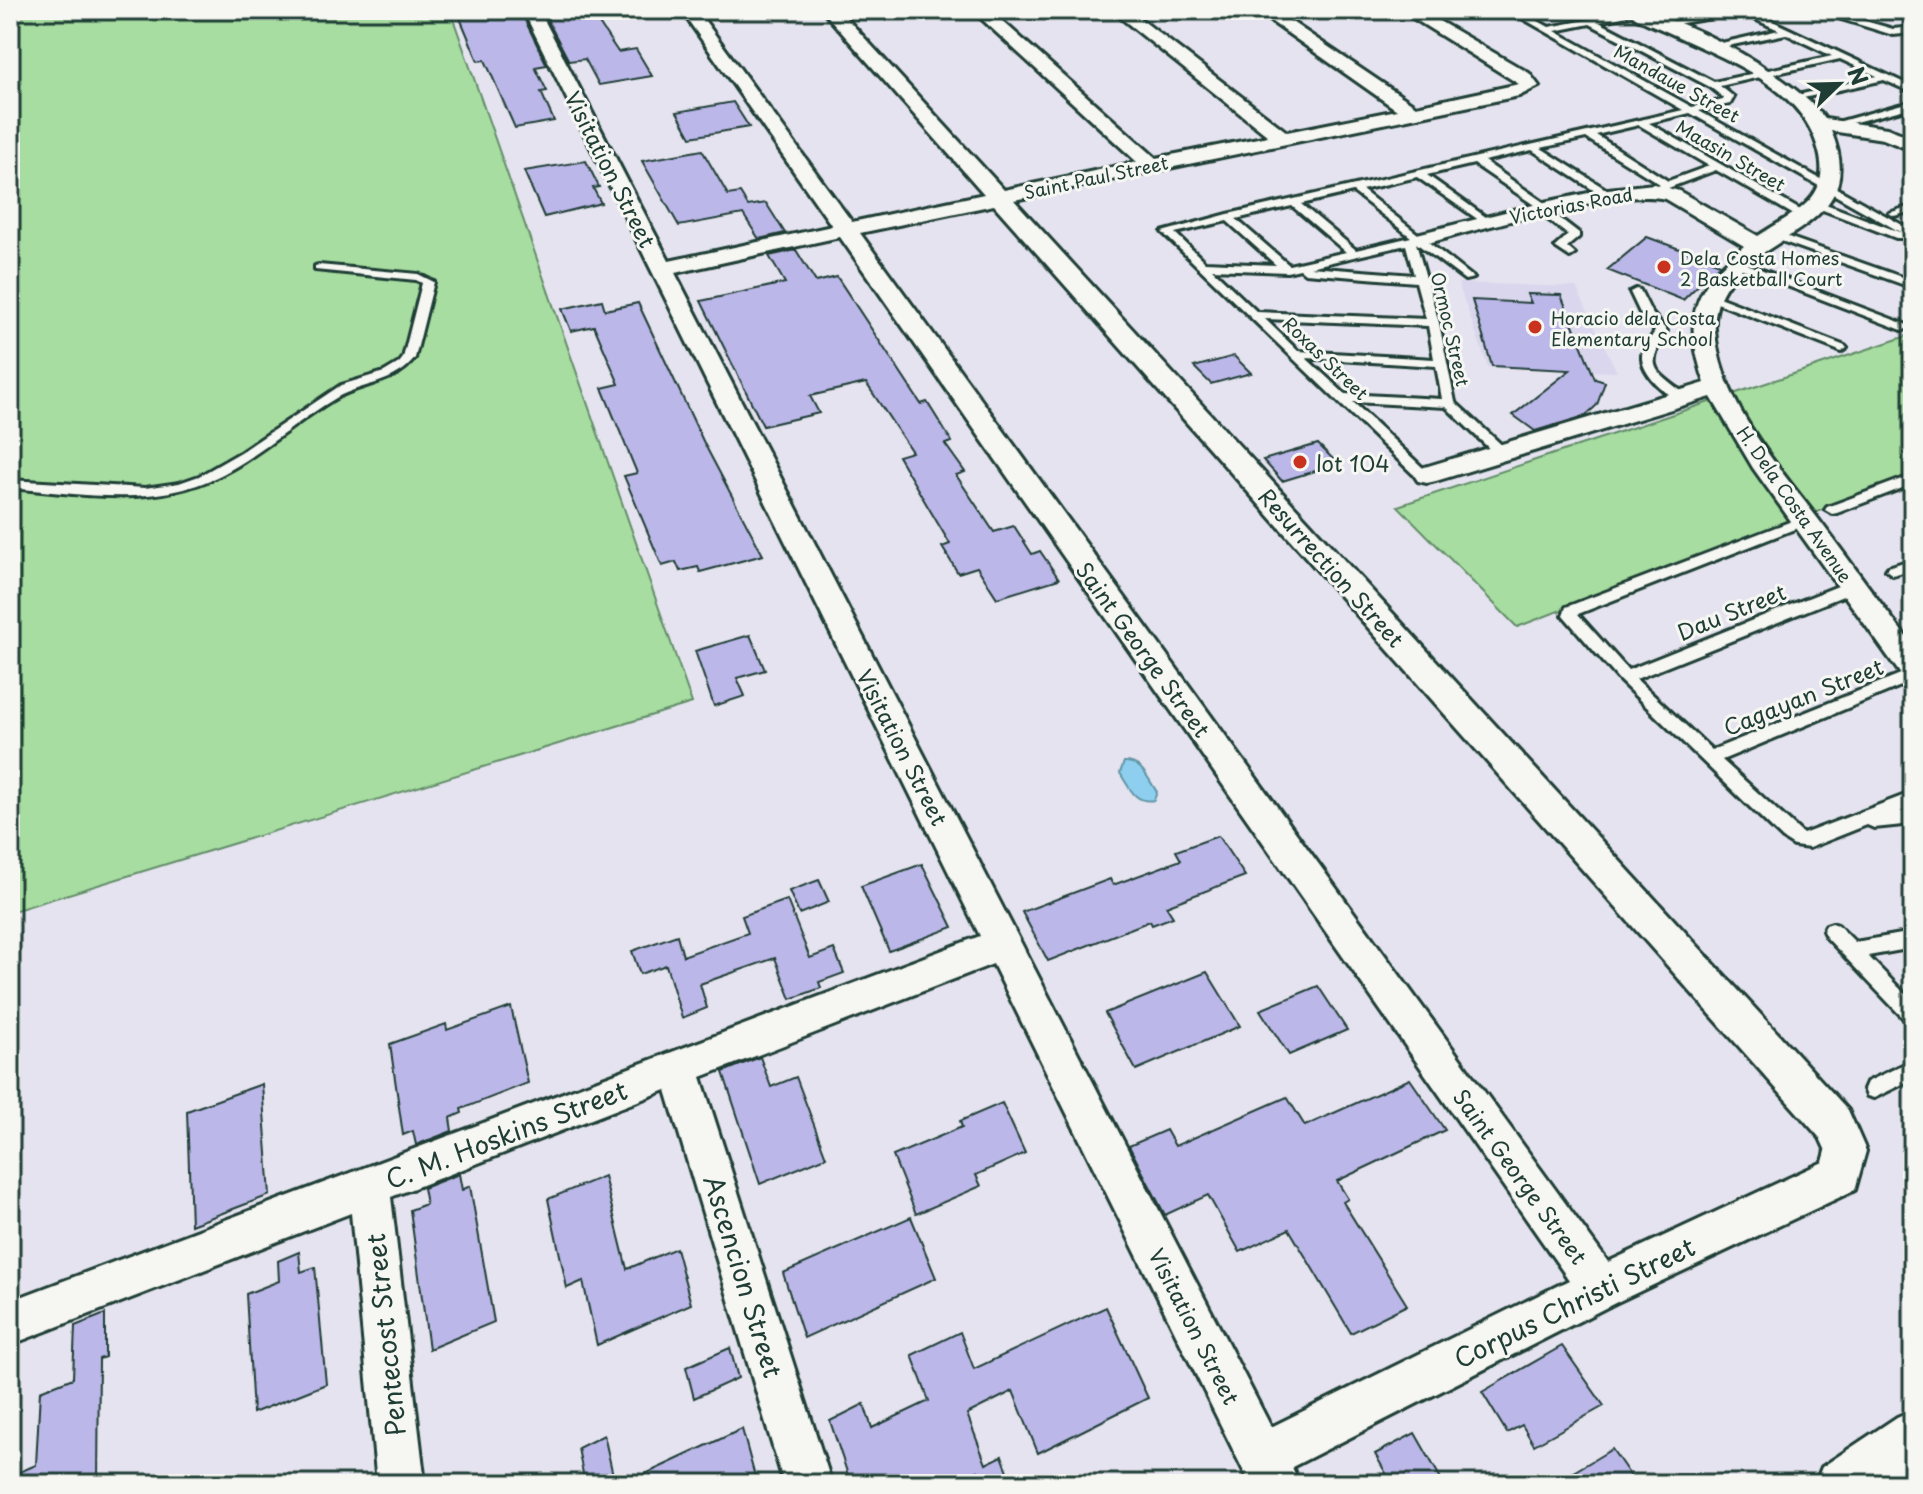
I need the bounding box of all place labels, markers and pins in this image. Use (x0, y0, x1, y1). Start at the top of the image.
place label: Dela Costa Homes 2 Basketball Court (1680, 244, 1842, 292)
marker: Dela Costa Homes 2 Basketball Court (1655, 258, 1673, 276)
place label: Horacio dela Costa Elementary School (1551, 304, 1717, 352)
marker: Horacio dela Costa Elementary School (1526, 318, 1544, 336)
place label: lot 104 (1316, 446, 1390, 479)
marker: lot 104 (1291, 453, 1309, 471)

